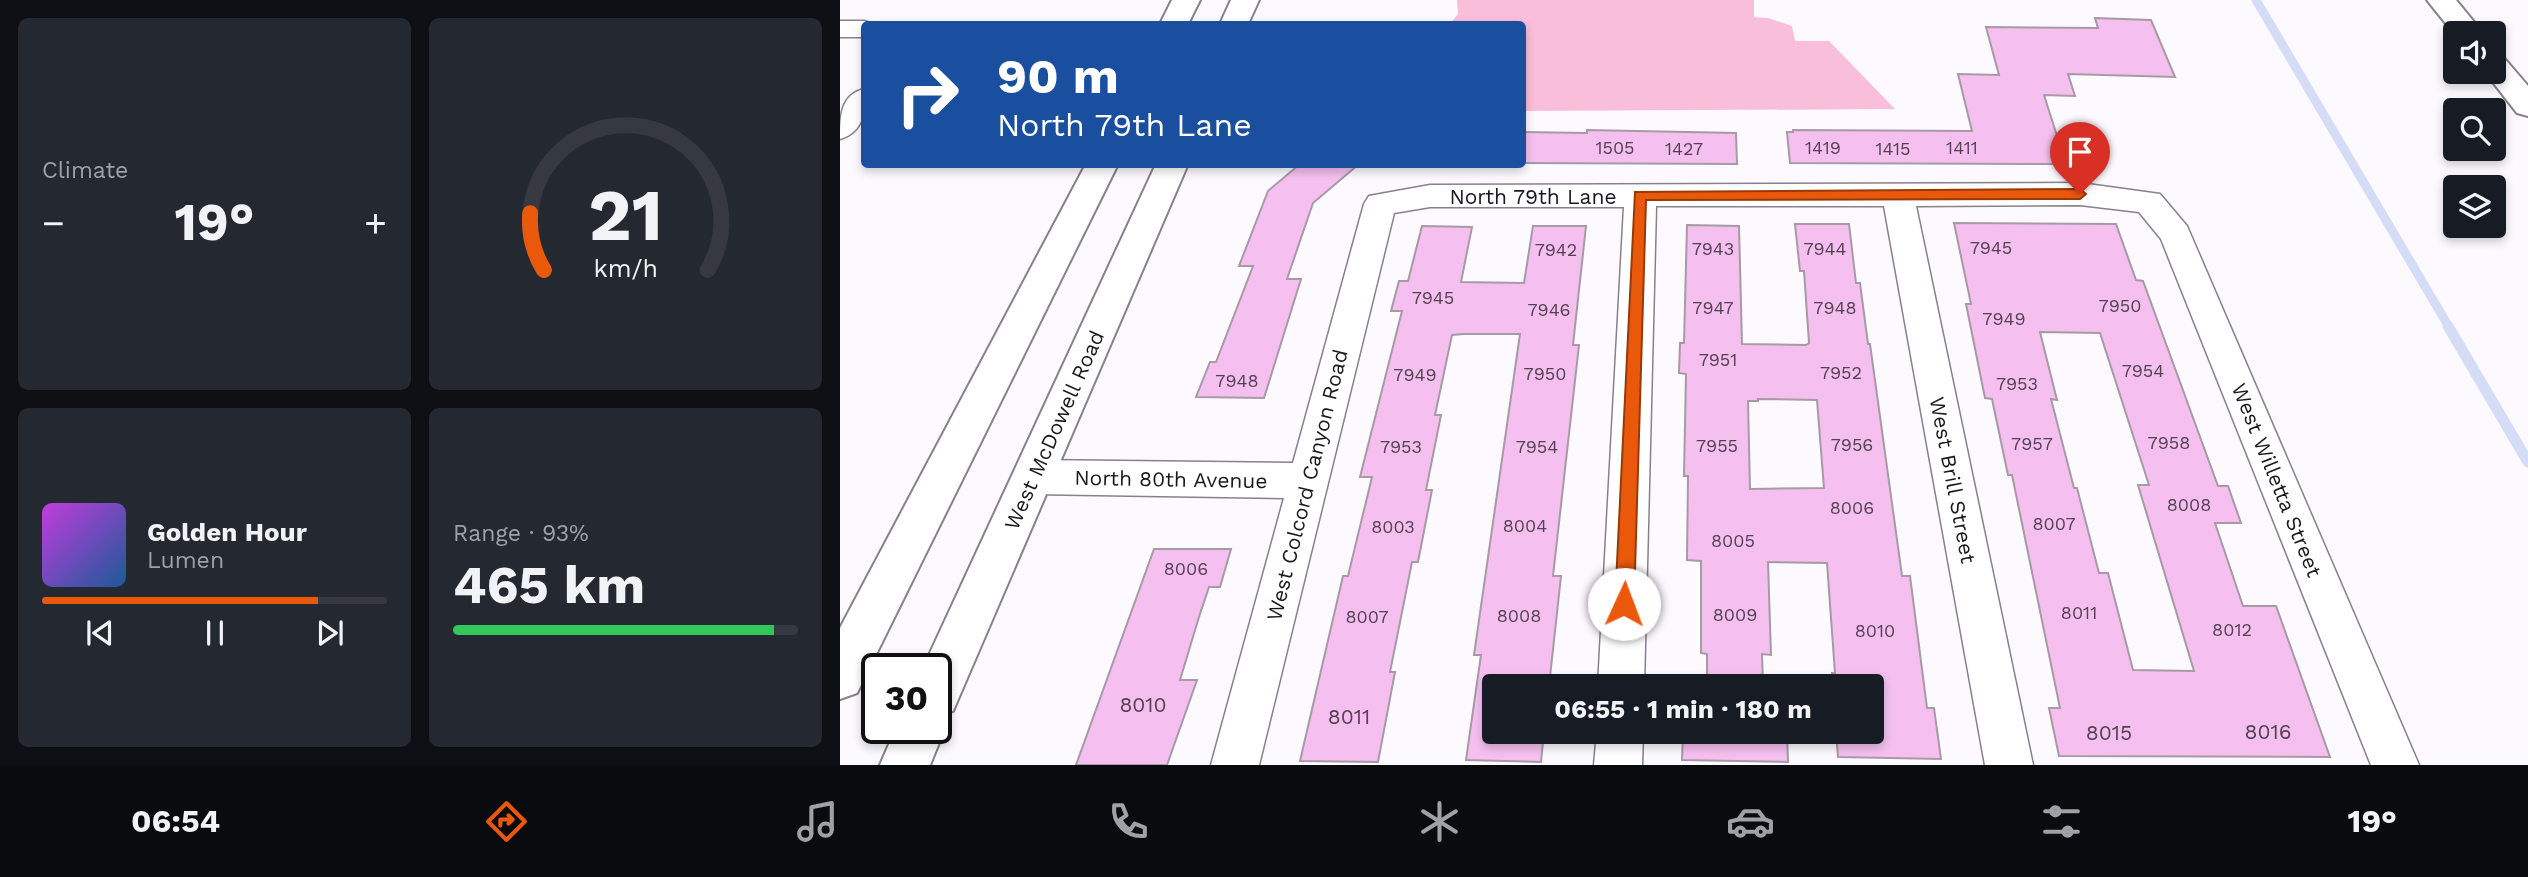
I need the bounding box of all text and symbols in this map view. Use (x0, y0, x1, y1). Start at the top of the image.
map controls (2443, 21, 2506, 238)
button: sound (2443, 21, 2506, 84)
text: 90 m (997, 47, 1119, 105)
icon: right (882, 49, 973, 140)
button: search (2443, 98, 2506, 161)
text: North 79th Lane (997, 106, 1252, 144)
pin (2050, 122, 2110, 194)
icon: arrive (2061, 133, 2099, 171)
house number: 1505 (1595, 137, 1635, 158)
house number: 1419 (1805, 137, 1841, 158)
house number: 1411 (1946, 137, 1978, 158)
house number: 1427 (1665, 138, 1703, 159)
house number: 1415 (1875, 138, 1911, 159)
text: Climate (42, 157, 128, 184)
text: 21 (588, 172, 663, 258)
button: layers (2443, 175, 2506, 238)
street label: North 79th Lane (1449, 184, 1617, 209)
text: 19° (174, 192, 255, 253)
text: − (42, 201, 65, 245)
text: + (364, 201, 387, 245)
house number: 7945 (1970, 237, 2012, 258)
house number: 7943 (1692, 238, 1734, 259)
house number: 7944 (1803, 238, 1847, 259)
house number: 7942 (1535, 239, 1577, 260)
text: km/h (593, 254, 658, 283)
house number: 7945 (1412, 287, 1454, 308)
house number: 7950 (2099, 295, 2141, 316)
house number: 7947 (1692, 297, 1734, 318)
house number: 7948 (1813, 297, 1857, 318)
house number: 7946 (1527, 299, 1571, 320)
house number: 7949 (1982, 308, 2026, 329)
street label: West McDowell Road (999, 327, 1109, 533)
street label: West Colcord Canyon Road (1261, 347, 1353, 623)
house number: 7951 (1699, 349, 1737, 370)
house number: 7954 (2122, 360, 2164, 381)
house number: 7952 (1820, 362, 1862, 383)
house number: 7950 (1524, 363, 1566, 384)
house number: 7949 (1393, 364, 1437, 385)
house number: 7948 (1215, 370, 1259, 391)
house number: 7953 (1996, 373, 2038, 394)
street label: West Willetta Street (2227, 380, 2327, 581)
street label: West Brill Street (1925, 395, 1981, 566)
house number: 7958 (2148, 432, 2190, 453)
house number: 7957 (2011, 433, 2053, 454)
house number: 7956 (1831, 434, 1873, 455)
house number: 7955 (1696, 435, 1738, 456)
house number: 7953 (1380, 436, 1422, 457)
house number: 7954 (1516, 436, 1558, 457)
street label: North 80th Avenue (1074, 465, 1268, 493)
house number: 8008 (2167, 494, 2211, 515)
house number: 8006 (1830, 497, 1874, 518)
house number: 8007 (2032, 513, 2076, 534)
house number: 8004 (1503, 515, 1547, 536)
house number: 8003 (1371, 516, 1415, 537)
text: Golden Hour (147, 517, 307, 547)
text: Range · 93% (453, 520, 589, 547)
house number: 8005 (1711, 530, 1755, 551)
text: Lumen (147, 547, 224, 574)
text: 465 km (453, 555, 645, 616)
house number: 8006 (1164, 558, 1208, 579)
position arrow (1587, 567, 1661, 641)
house number: 8011 (2061, 602, 2097, 623)
house number: 8009 (1713, 604, 1757, 625)
house number: 8008 (1497, 605, 1541, 626)
house number: 8007 (1345, 606, 1389, 627)
icon: previous (81, 614, 119, 652)
icon: pause (196, 614, 234, 652)
icon: next (311, 614, 349, 652)
house number: 8012 (2212, 619, 2252, 640)
house number: 8010 (1855, 620, 1895, 641)
speed limit sign: 30 (861, 653, 952, 744)
house number: 8010 (1119, 692, 1167, 717)
text: 06:55 · 1 min · 180 m (1554, 694, 1812, 724)
house number: 8011 (1328, 704, 1370, 729)
house number: 8016 (2245, 719, 2291, 744)
house number: 8015 (2086, 720, 2132, 745)
icon: directions (482, 797, 531, 846)
icon: music (793, 797, 842, 846)
icon: phone (1104, 797, 1153, 846)
icon: climate (1415, 797, 1464, 846)
icon: car (1726, 797, 1775, 846)
icon: filters (2037, 797, 2086, 846)
text: 06:54 (131, 802, 220, 840)
text: 19° (2348, 802, 2397, 840)

